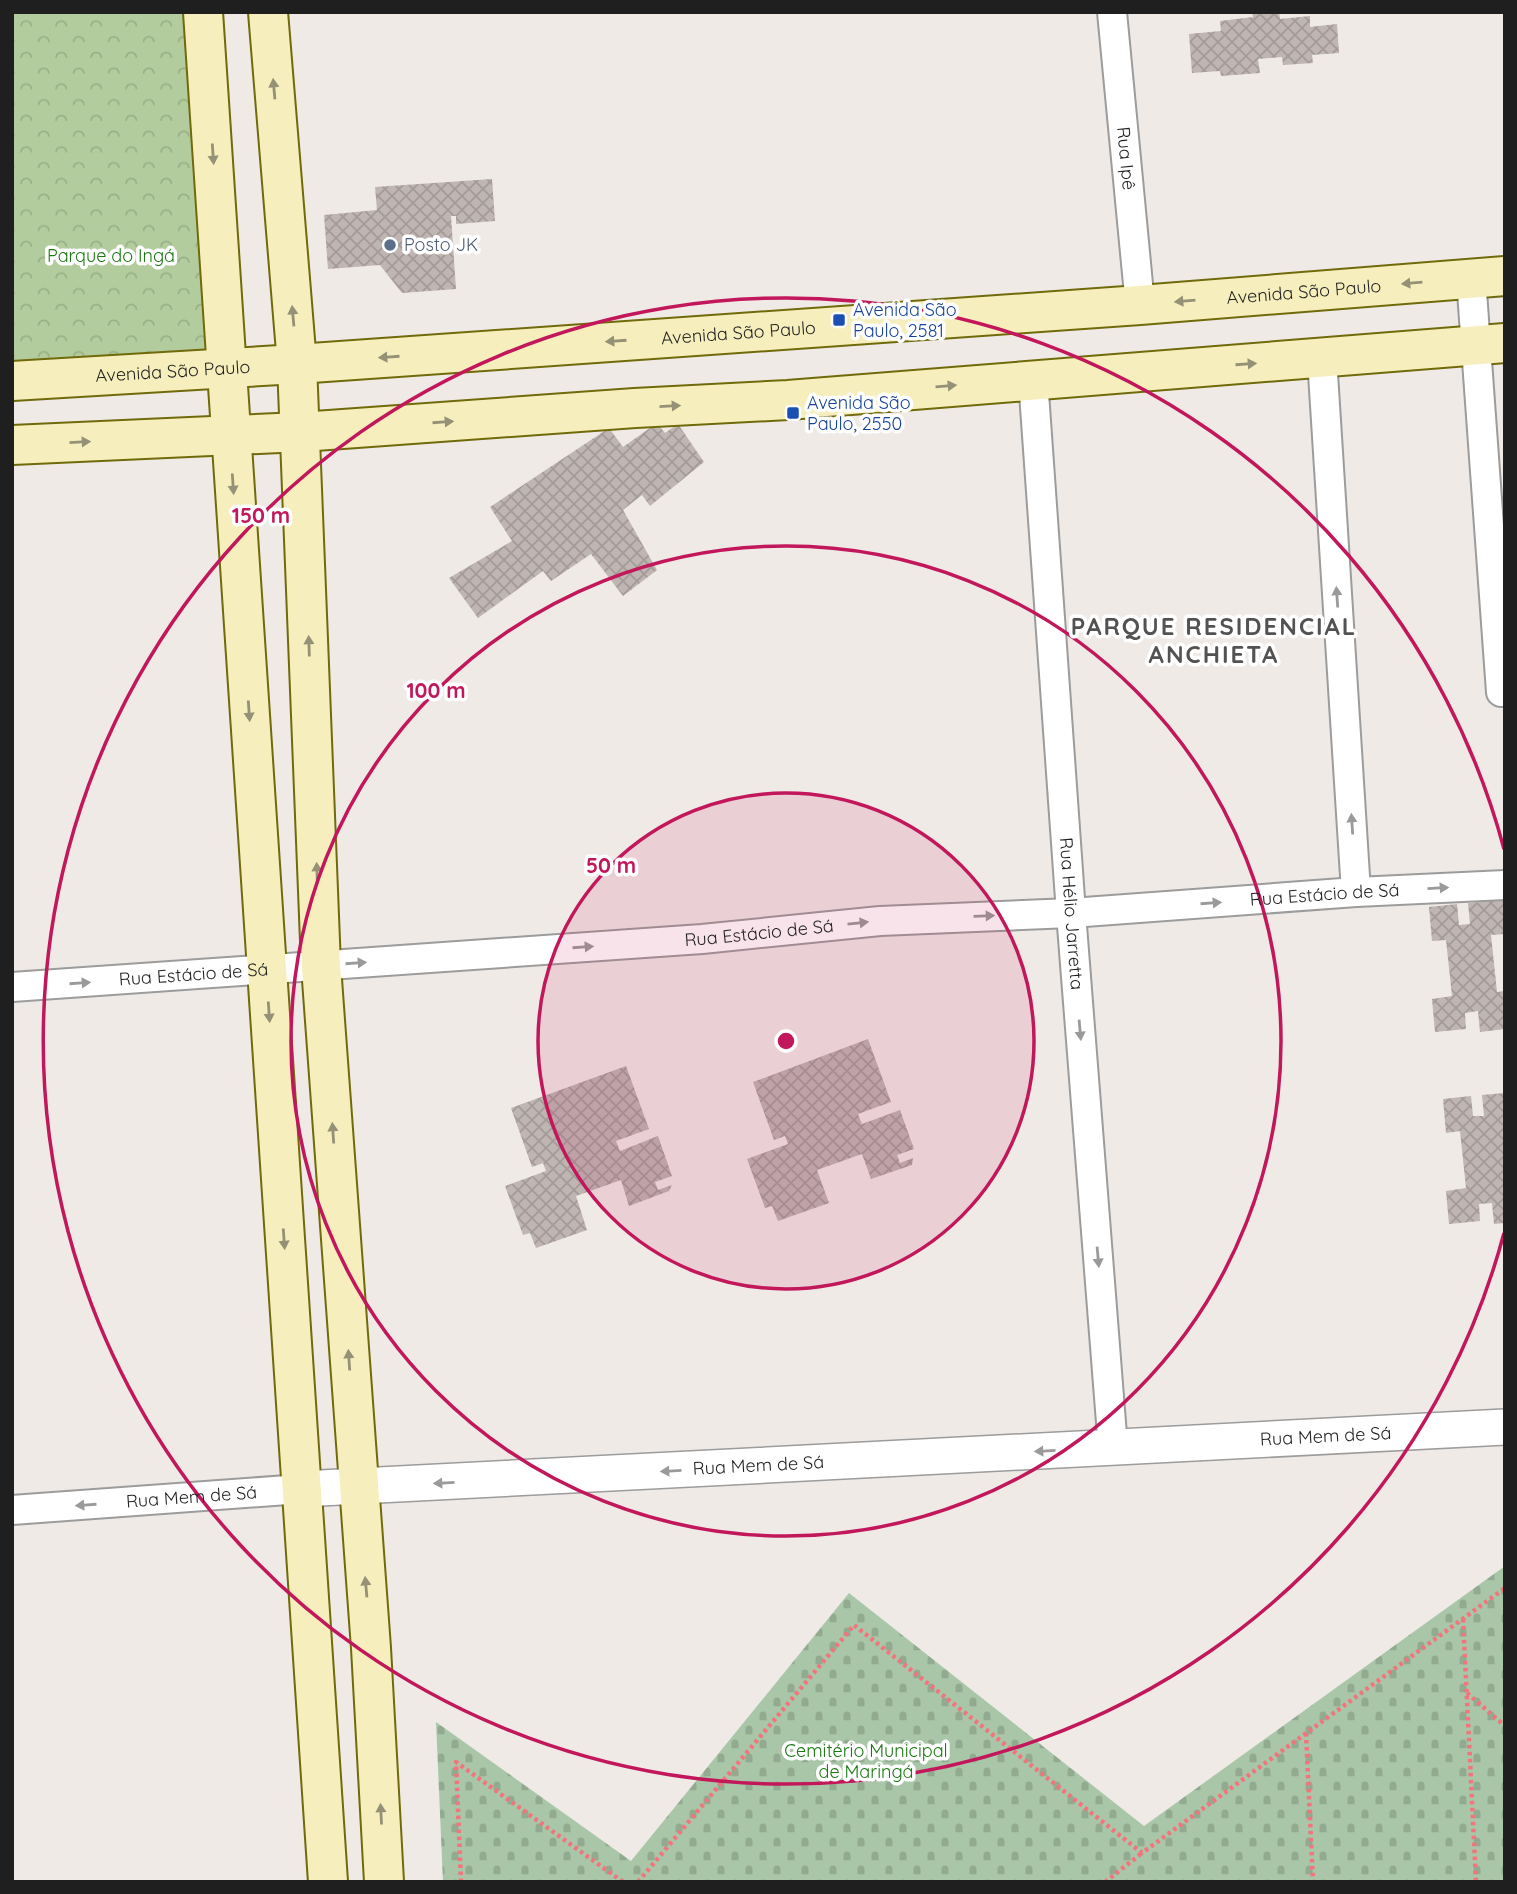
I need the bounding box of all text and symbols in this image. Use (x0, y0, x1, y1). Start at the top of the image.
one-way arrow (268, 78, 279, 100)
street label: Rua Ipê (1112, 126, 1141, 191)
one-way arrow (208, 143, 219, 165)
place label: Posto JK (404, 233, 478, 256)
marker: Posto JK (382, 237, 398, 253)
park label: Parque do Ingá (47, 244, 175, 267)
street label: Avenida São Paulo (1226, 274, 1382, 309)
one-way arrow (1401, 278, 1423, 289)
one-way arrow (1174, 296, 1196, 307)
place label: Avenida São Paulo, 2581 (853, 298, 957, 342)
one-way arrow (287, 304, 298, 326)
marker: Avenida São Paulo, 2581 (831, 312, 847, 328)
street label: Avenida São Paulo (660, 316, 817, 349)
one-way arrow (605, 336, 627, 347)
one-way arrow (378, 352, 400, 363)
street label: Avenida São Paulo (95, 355, 251, 387)
one-way arrow (1235, 358, 1257, 369)
one-way arrow (935, 380, 957, 391)
place label: Avenida São Paulo, 2550 (807, 391, 911, 435)
one-way arrow (659, 400, 681, 411)
marker: Avenida São Paulo, 2550 (785, 405, 801, 421)
one-way arrow (432, 416, 454, 427)
one-way arrow (70, 436, 92, 447)
one-way arrow (228, 474, 239, 496)
text: 150 m (232, 502, 290, 528)
one-way arrow (1332, 586, 1343, 608)
district label: PARQUE RESIDENCIAL ANCHIETA (1071, 611, 1357, 669)
one-way arrow (304, 635, 315, 657)
text: 100 m (406, 677, 466, 703)
one-way arrow (244, 701, 255, 723)
one-way arrow (1346, 813, 1357, 835)
street label: Rua Hélio Jarretta (1055, 837, 1089, 991)
text: 50 m (586, 852, 636, 878)
one-way arrow (312, 862, 323, 884)
street label: Rua Estácio de Sá (1249, 878, 1400, 911)
one-way arrow (1427, 883, 1449, 894)
one-way arrow (1200, 897, 1222, 908)
one-way arrow (973, 911, 995, 922)
street label: Rua Estácio de Sá (684, 914, 835, 951)
one-way arrow (848, 917, 870, 928)
one-way arrow (572, 942, 594, 953)
street label: Rua Estácio de Sá (118, 957, 269, 991)
one-way arrow (345, 958, 367, 969)
one-way arrow (70, 977, 92, 988)
one-way arrow (264, 1001, 275, 1023)
one-way arrow (1075, 1019, 1086, 1041)
centre of rings (774, 1029, 798, 1053)
one-way arrow (327, 1122, 338, 1144)
one-way arrow (279, 1228, 290, 1250)
one-way arrow (1093, 1246, 1104, 1268)
one-way arrow (343, 1349, 354, 1371)
street label: Rua Mem de Sá (1259, 1421, 1392, 1451)
one-way arrow (1034, 1446, 1056, 1457)
street label: Rua Mem de Sá (692, 1450, 825, 1480)
one-way arrow (660, 1465, 682, 1476)
one-way arrow (433, 1477, 455, 1488)
street label: Rua Mem de Sá (125, 1480, 258, 1513)
one-way arrow (75, 1499, 97, 1510)
one-way arrow (360, 1575, 371, 1597)
park label: Cemitério Municipal de Maringá (784, 1739, 948, 1783)
one-way arrow (375, 1802, 386, 1824)

